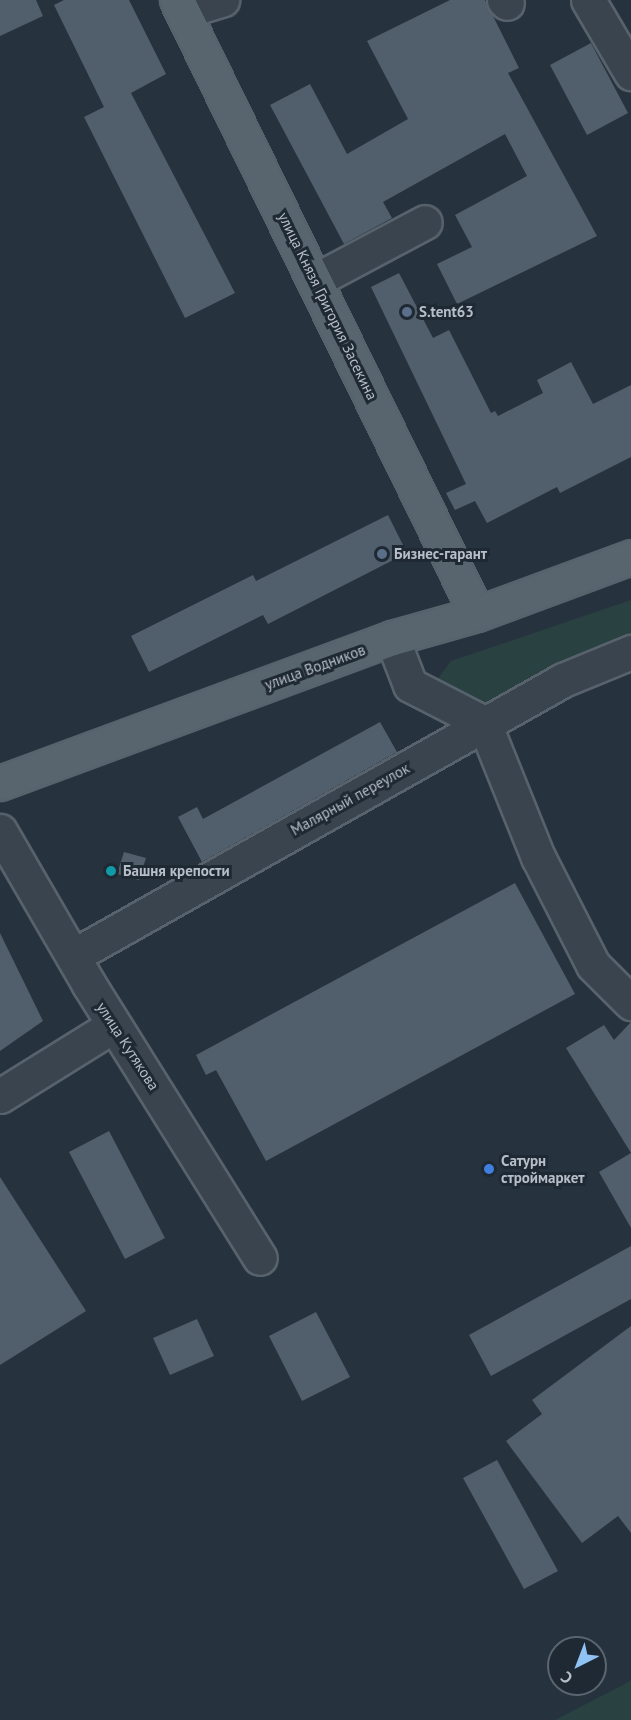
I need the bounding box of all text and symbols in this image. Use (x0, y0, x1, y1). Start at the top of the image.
street label: улица Князя Григория Засекина (275, 209, 381, 403)
place label: S.tent63 (419, 303, 474, 321)
marker: S.tent63 (400, 305, 414, 319)
place label: Бизнес-гарант (394, 545, 487, 563)
marker: Бизнес-гарант (375, 547, 389, 561)
street label: улица Водников (262, 640, 368, 694)
street label: Малярный переулок (287, 759, 413, 839)
place label: Башня крепости (123, 862, 230, 880)
marker: Башня крепости (104, 864, 118, 878)
street label: улица Кутякова (93, 999, 163, 1093)
place label: Сатурн строймаркет (501, 1151, 585, 1186)
marker: Сатурн строймаркет (482, 1162, 496, 1176)
north arrow (547, 1636, 607, 1696)
text: С (556, 1667, 576, 1688)

